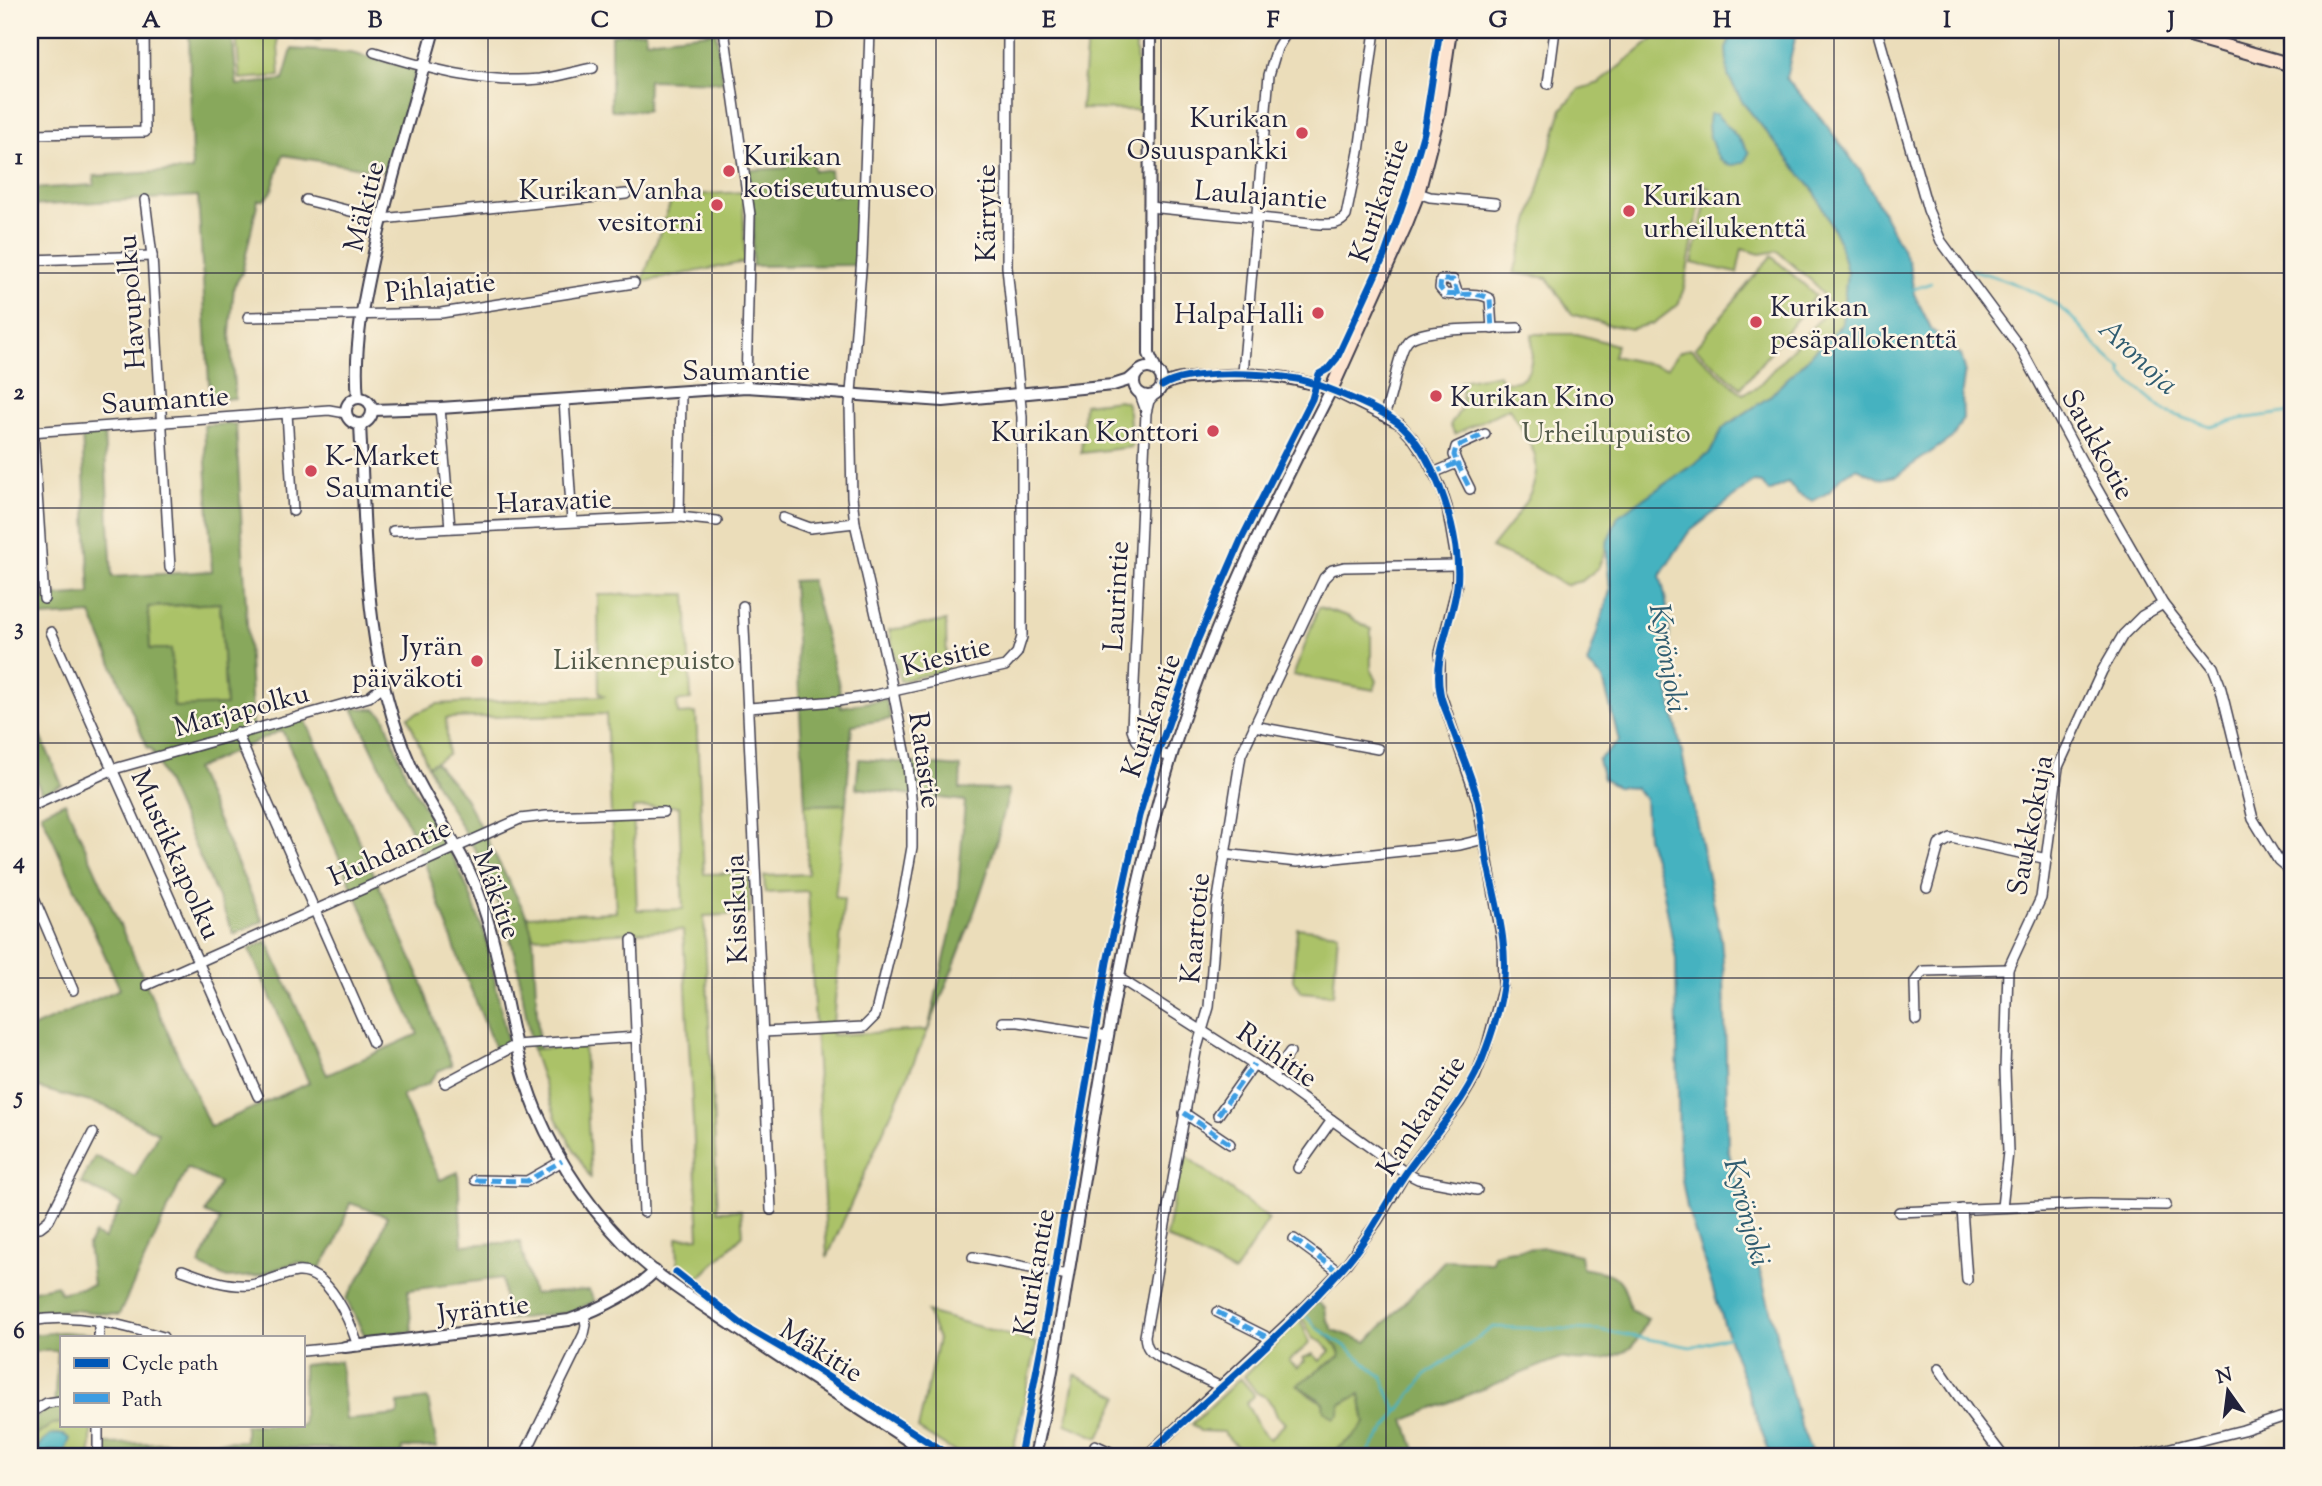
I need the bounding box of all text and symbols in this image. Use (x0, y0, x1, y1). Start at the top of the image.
text: A (142, 5, 161, 38)
text: B (368, 5, 383, 38)
text: C (591, 5, 609, 38)
text: D (815, 5, 833, 38)
text: E (1042, 5, 1056, 38)
text: F (1267, 5, 1280, 38)
text: G (1489, 5, 1508, 38)
text: H (1713, 5, 1732, 38)
text: I (1943, 5, 1951, 38)
text: J (2166, 5, 2175, 38)
place label: Kurikan Osuuspankki (1126, 100, 1288, 172)
marker: Kurikan Osuuspankki (1294, 125, 1310, 141)
street label: Kurikantie (1341, 134, 1421, 268)
place label: Kurikan kotiseutumuseo (743, 138, 935, 210)
text: 1 (15, 142, 23, 175)
street label: Mäkitie (335, 157, 396, 256)
marker: Kurikan kotiseutumuseo (721, 163, 737, 179)
street label: Kärrytie (968, 164, 1008, 262)
place label: Kurikan Vanha vesitorni (519, 172, 703, 244)
street label: Laulajantie (1193, 172, 1329, 222)
place label: Kurikan urheilukenttä (1643, 178, 1807, 250)
marker: Kurikan Vanha vesitorni (709, 197, 725, 213)
marker: Kurikan urheilukenttä (1621, 203, 1637, 219)
street label: Havupolku (108, 233, 158, 371)
street label: Pihlajatie (383, 263, 498, 315)
place label: Kurikan pesäpallokenttä (1770, 289, 1957, 361)
place label: HalpaHalli (1174, 296, 1304, 336)
marker: HalpaHalli (1310, 305, 1326, 321)
water label: Aronoja (2088, 309, 2187, 406)
marker: Kurikan pesäpallokenttä (1748, 314, 1764, 330)
street label: Saumantie (682, 353, 810, 393)
text: 2 (14, 377, 25, 410)
street label: Saumantie (100, 378, 231, 426)
place label: Kurikan Kino (1450, 379, 1614, 419)
street label: Saukkotie (2050, 383, 2143, 508)
marker: Kurikan Kino (1428, 388, 1444, 404)
place label: Kurikan Konttori (991, 414, 1199, 454)
park label: Urheilupuisto (1521, 415, 1691, 455)
marker: Kurikan Konttori (1205, 423, 1221, 439)
place label: K-Market Saumantie (325, 438, 453, 510)
marker: K-Market Saumantie (303, 463, 319, 479)
street label: Haravatie (495, 480, 613, 526)
street label: Laurintie (1095, 540, 1141, 652)
water label: Kyrönjoki (1636, 600, 1697, 716)
text: 3 (14, 612, 24, 645)
place label: Jyrän päiväkoti (352, 628, 463, 700)
street label: Kiesitie (898, 628, 995, 688)
park label: Liikennepuisto (553, 642, 735, 682)
street label: Kurikantie (1113, 649, 1193, 783)
marker: Jyrän päiväkoti (469, 653, 485, 669)
street label: Marjapolku (170, 675, 314, 749)
street label: Ratastie (896, 710, 950, 811)
street label: Saukkokuja (1999, 752, 2065, 899)
street label: Mustikkapolku (119, 764, 230, 947)
street label: Huhdantie (323, 809, 458, 898)
street label: Mäkitie (461, 845, 530, 945)
text: 4 (12, 846, 25, 879)
street label: Kissikuja (716, 853, 760, 964)
street label: Kaartotie (1172, 871, 1222, 985)
street label: Riihitie (1228, 1014, 1325, 1099)
street label: Kankaantie (1368, 1048, 1477, 1185)
text: 5 (13, 1081, 23, 1114)
water label: Kyrönjoki (1711, 1154, 1781, 1271)
street label: Kurikantie (1005, 1206, 1067, 1339)
street label: Jyräntie (433, 1286, 532, 1337)
street label: Mäkitie (771, 1311, 870, 1394)
text: 6 (13, 1316, 25, 1349)
legend (60, 1336, 304, 1426)
text: Cycle path (122, 1350, 219, 1380)
north arrow (2192, 1356, 2262, 1426)
text: N (2214, 1362, 2235, 1392)
text: Path (122, 1386, 163, 1416)

